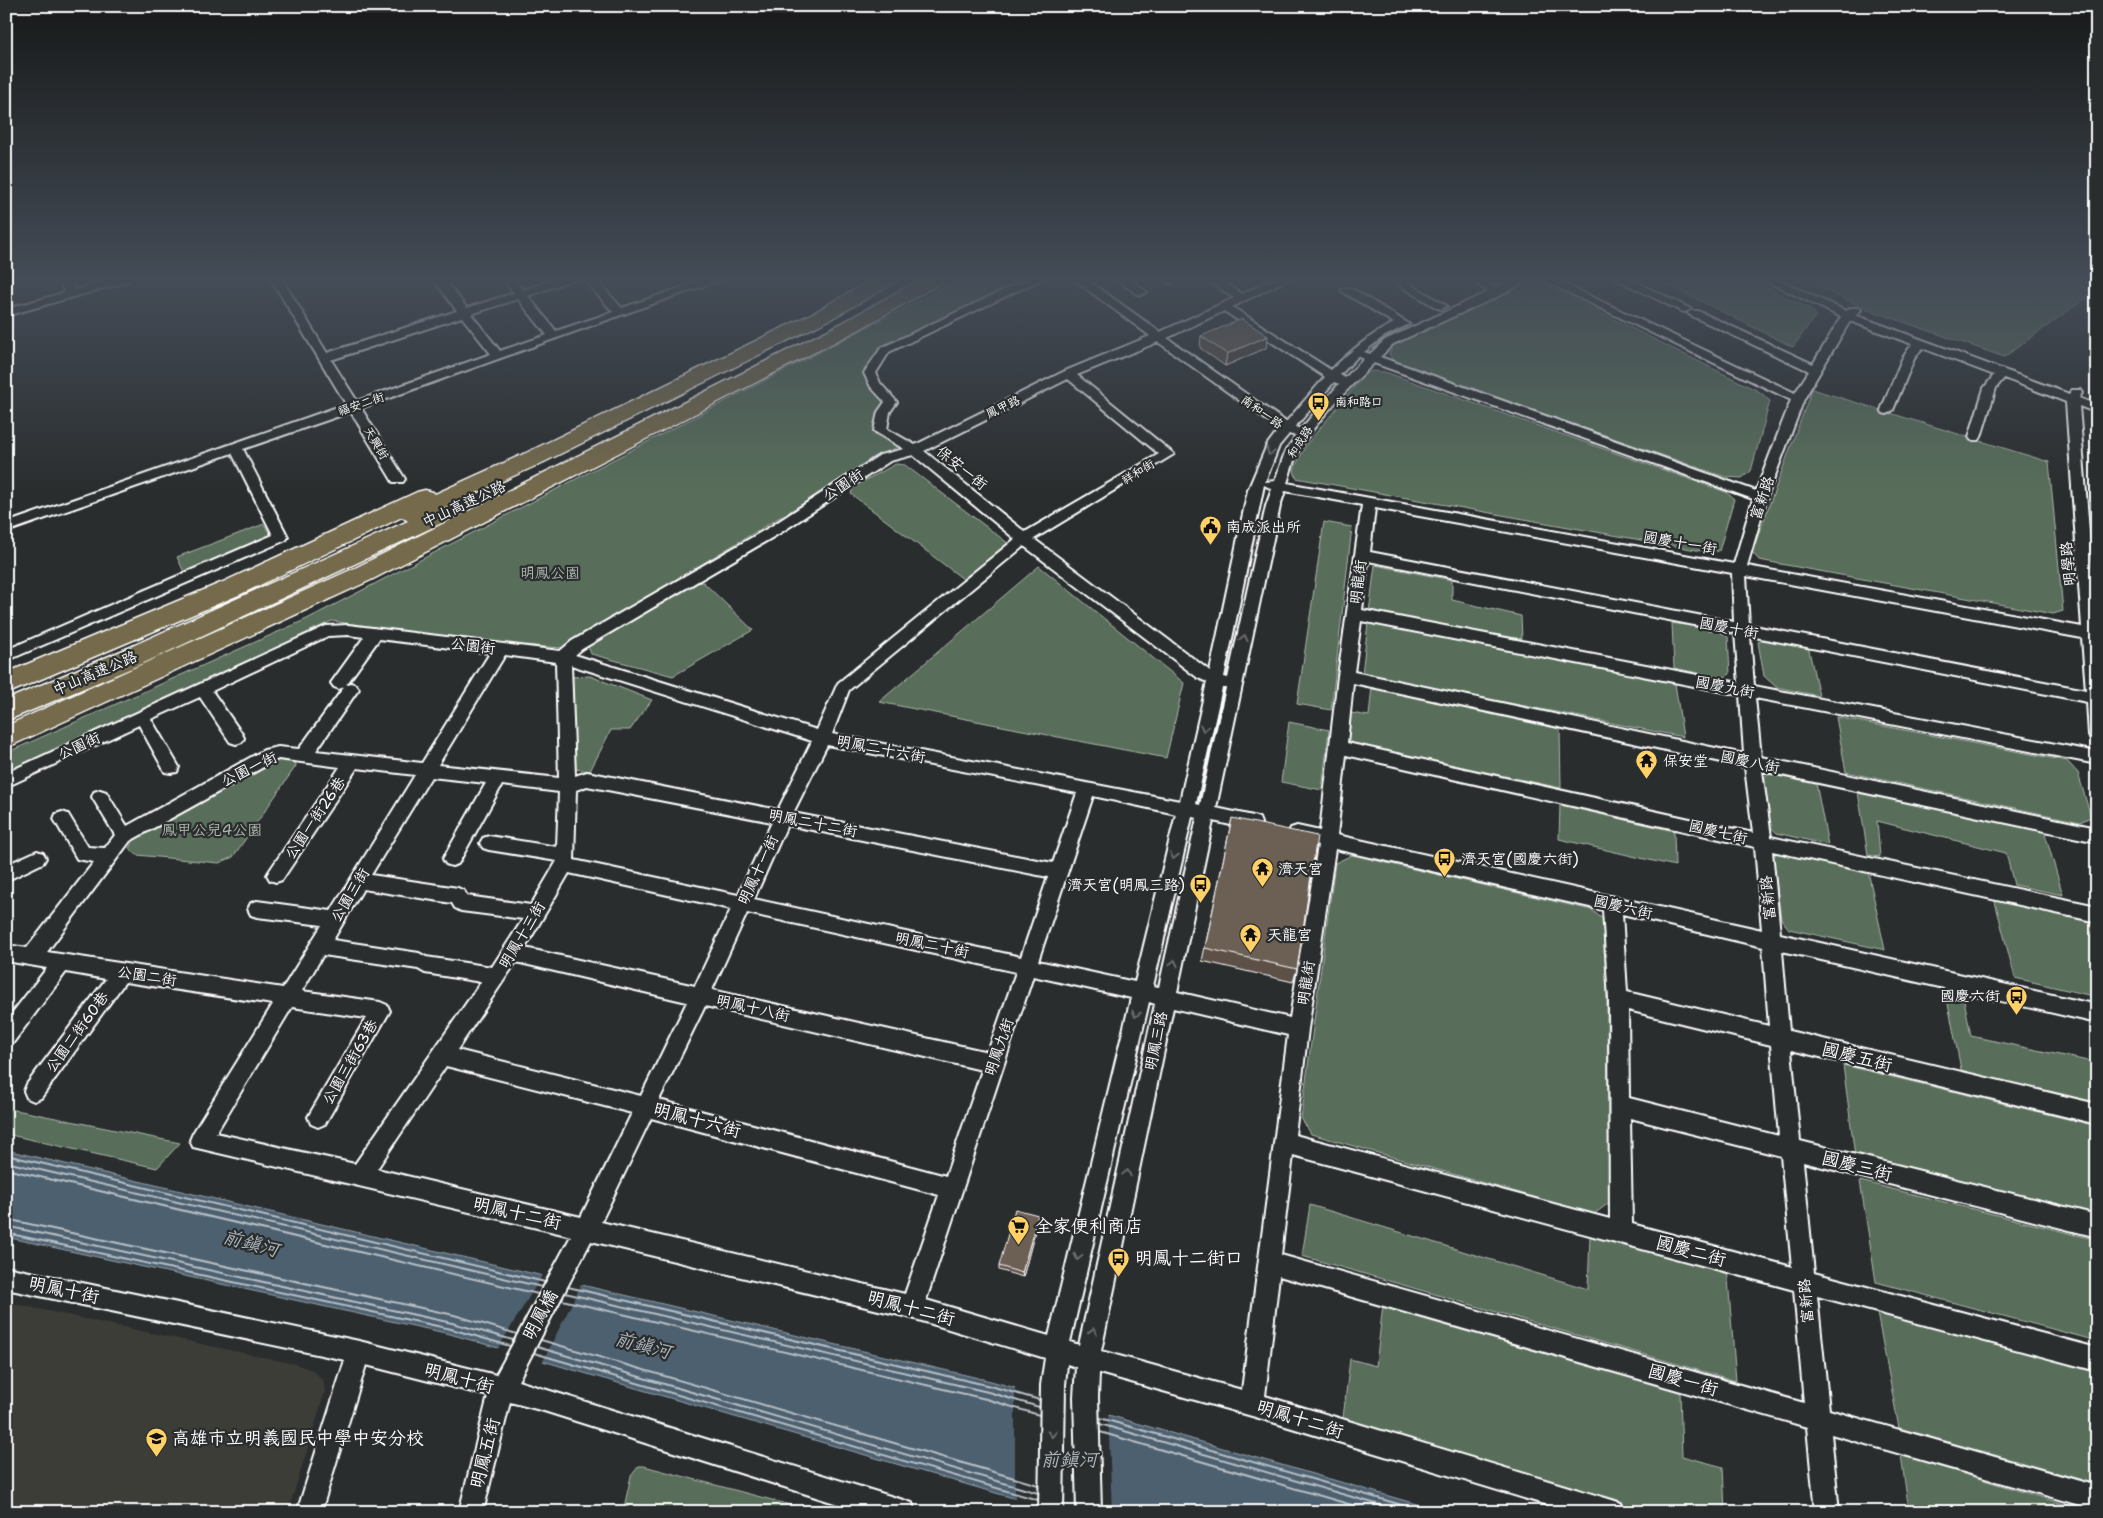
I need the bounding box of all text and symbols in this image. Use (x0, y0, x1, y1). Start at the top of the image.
street label: 福安二街 (336, 389, 386, 419)
bus stop icon: 南和路口 (1307, 390, 1331, 421)
street label: 鳳甲路 (983, 392, 1023, 422)
street label: 南和一路 (1238, 392, 1286, 432)
place label: 南和路口 (1335, 394, 1383, 410)
street label: 天興街 (360, 423, 392, 463)
street label: 和成路 (1283, 423, 1317, 461)
street label: 保安一街 (932, 441, 992, 495)
one-way arrow (1266, 447, 1276, 456)
street label: 祥和街 (1118, 456, 1158, 488)
street label: 公園街 (819, 464, 867, 506)
street label: 富新路 (1745, 473, 1779, 523)
street label: 中山高速公路 (419, 476, 509, 532)
public building icon: 南成派出所 (1198, 515, 1222, 546)
place label: 南成派出所 (1226, 517, 1301, 537)
street label: 國慶十一街 (1641, 527, 1719, 559)
street label: 明學路 (2056, 541, 2080, 587)
street label: 明龍街 (1345, 558, 1371, 606)
park label: 明鳳公園 (520, 563, 580, 583)
street label: 國慶十街 (1698, 612, 1760, 644)
street label: 公園街 (449, 633, 497, 659)
one-way arrow (1238, 633, 1248, 642)
street label: 中山高速公路 (50, 646, 140, 700)
street label: 國慶九街 (1694, 671, 1756, 703)
one-way arrow (1199, 723, 1210, 732)
street label: 公園街 (54, 727, 104, 765)
street label: 明鳳二十六街 (835, 731, 927, 767)
street label: 國慶八街 (1719, 746, 1781, 778)
street label: 公園一街 (218, 747, 280, 791)
temple icon: 保安堂 (1635, 749, 1659, 780)
place label: 保安堂 (1663, 751, 1708, 771)
street label: 公園一街26巷 (280, 773, 350, 863)
street label: 明鳳二十二街 (767, 805, 859, 841)
street label: 國慶七街 (1687, 816, 1749, 848)
park label: 鳳甲公兒4公園 (162, 820, 262, 840)
street label: 明鳳十一街 (733, 832, 783, 908)
bus stop icon: 濟天宮(國慶六街) (1433, 847, 1457, 878)
place label: 濟天宮(國慶六街) (1461, 849, 1579, 869)
one-way arrow (1169, 852, 1180, 861)
temple icon: 濟天宮 (1250, 857, 1274, 888)
place label: 濟天宮 (1278, 859, 1323, 879)
street label: 公園三街 (326, 864, 374, 926)
bus stop icon: 濟天宮(明鳳三路) (1189, 873, 1213, 904)
place label: 濟天宮(明鳳三路) (1067, 875, 1185, 895)
street label: 富新路 (1756, 875, 1780, 921)
street label: 國慶六街 (1592, 891, 1654, 923)
street label: 明鳳十三街 (494, 898, 550, 972)
temple icon: 天龍宮 (1239, 923, 1263, 954)
place label: 天龍宮 (1267, 925, 1312, 945)
street label: 明鳳二十街 (893, 927, 971, 963)
one-way arrow (1168, 958, 1178, 967)
street label: 明龍街 (1293, 959, 1319, 1007)
street label: 公園二街 (116, 961, 178, 991)
bus stop icon: 國慶六街 (2004, 984, 2028, 1015)
place label: 國慶六街 (1940, 986, 2000, 1006)
street label: 公園二街60巷 (41, 987, 113, 1077)
street label: 明鳳十八街 (714, 990, 792, 1026)
one-way arrow (1131, 1010, 1142, 1019)
street label: 明鳳三路 (1140, 1010, 1172, 1072)
street label: 明鳳九街 (980, 1015, 1018, 1079)
street label: 公園三街63巷 (318, 1016, 382, 1108)
street label: 國慶五街 (1819, 1037, 1895, 1077)
street label: 明鳳十六街 (650, 1097, 744, 1143)
street label: 國慶三街 (1819, 1146, 1895, 1186)
one-way arrow (1122, 1168, 1132, 1177)
street label: 明鳳十二街 (470, 1191, 564, 1235)
supermarket icon: 全家便利商店 (1007, 1214, 1031, 1245)
place label: 全家便利商店 (1035, 1214, 1143, 1238)
water label: 前鎮河 (220, 1224, 285, 1263)
street label: 國慶二街 (1653, 1230, 1729, 1272)
bus stop icon: 明鳳十二街口 (1107, 1246, 1131, 1277)
place label: 明鳳十二街口 (1135, 1246, 1243, 1270)
one-way arrow (1073, 1253, 1084, 1262)
street label: 明鳳十街 (26, 1271, 102, 1309)
street label: 富新路 (1794, 1278, 1818, 1324)
street label: 明鳳十二街 (864, 1285, 958, 1331)
street label: 明鳳橋 (517, 1286, 563, 1344)
water label: 前鎮河 (612, 1326, 677, 1365)
one-way arrow (1087, 1327, 1098, 1336)
street label: 明鳳十街 (421, 1357, 497, 1399)
street label: 國慶一街 (1645, 1359, 1721, 1401)
street label: 明鳳十二街 (1253, 1394, 1347, 1444)
street label: 明鳳五街 (465, 1415, 505, 1491)
school or university icon: 高雄市立明義國民中學中安分校 (144, 1426, 168, 1457)
place label: 高雄市立明義國民中學中安分校 (172, 1426, 424, 1450)
one-way arrow (1047, 1430, 1057, 1438)
water label: 前鎮河 (1040, 1447, 1100, 1472)

